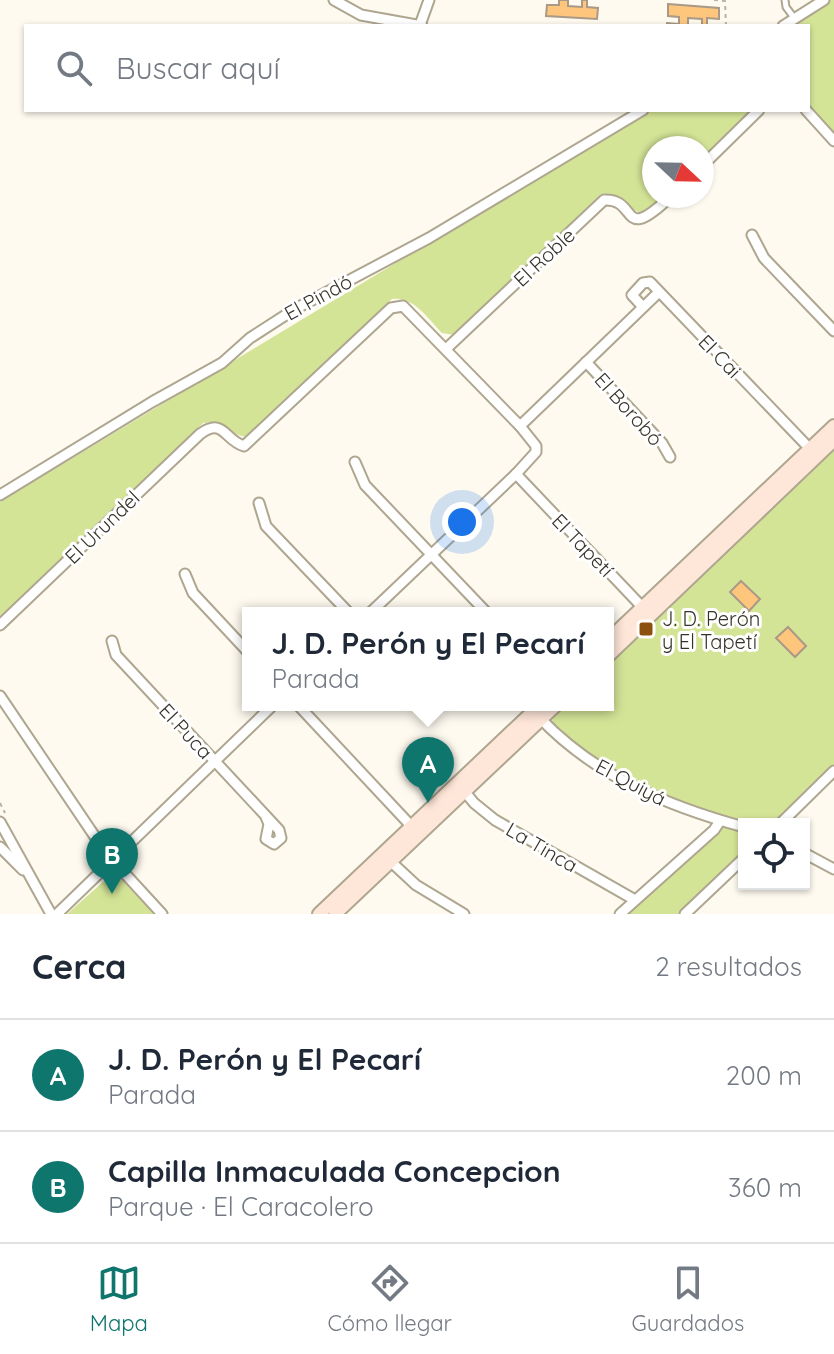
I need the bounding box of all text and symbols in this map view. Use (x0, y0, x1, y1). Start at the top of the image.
search box (24, 24, 810, 112)
icon: search (52, 46, 96, 90)
text: Buscar aquí (116, 49, 280, 87)
north arrow (642, 136, 714, 208)
street label: El Roble (508, 222, 580, 292)
street label: El Pindó (280, 268, 356, 326)
street label: El Cai (693, 329, 747, 383)
street label: El Borobó (590, 367, 668, 451)
street label: El Urundel (59, 485, 145, 569)
your location (442, 502, 482, 542)
street label: El Tapetí (547, 508, 620, 582)
place label: J. D. Perón y El Tapetí (662, 606, 760, 654)
popup (242, 607, 614, 711)
marker: J. D. Perón y El Tapetí (637, 620, 655, 638)
text: J. D. Perón y El Pecarí (272, 624, 584, 662)
text: Parada (272, 662, 360, 695)
street label: El Puca (154, 698, 218, 764)
pin: A (402, 737, 454, 803)
street label: El Quiyá (592, 753, 670, 811)
street label: La Tinca (502, 817, 582, 877)
map controls (738, 818, 810, 890)
button: locate (738, 818, 810, 890)
pin: B (86, 828, 138, 894)
text: Cerca (32, 945, 126, 988)
text: 2 resultados (655, 950, 802, 983)
text: J. D. Perón y El Pecarí (108, 1040, 421, 1078)
text: A (50, 1059, 66, 1092)
text: 200 m (726, 1059, 802, 1092)
text: Parada (108, 1078, 196, 1111)
text: Capilla Inmaculada Concepcion (108, 1152, 561, 1190)
text: B (49, 1171, 67, 1204)
text: 360 m (728, 1171, 802, 1204)
text: Parque · El Caracolero (108, 1190, 374, 1223)
tab: Mapa (90, 1261, 148, 1337)
tab: Cómo llegar (327, 1261, 452, 1337)
tab: Guardados (632, 1261, 744, 1337)

